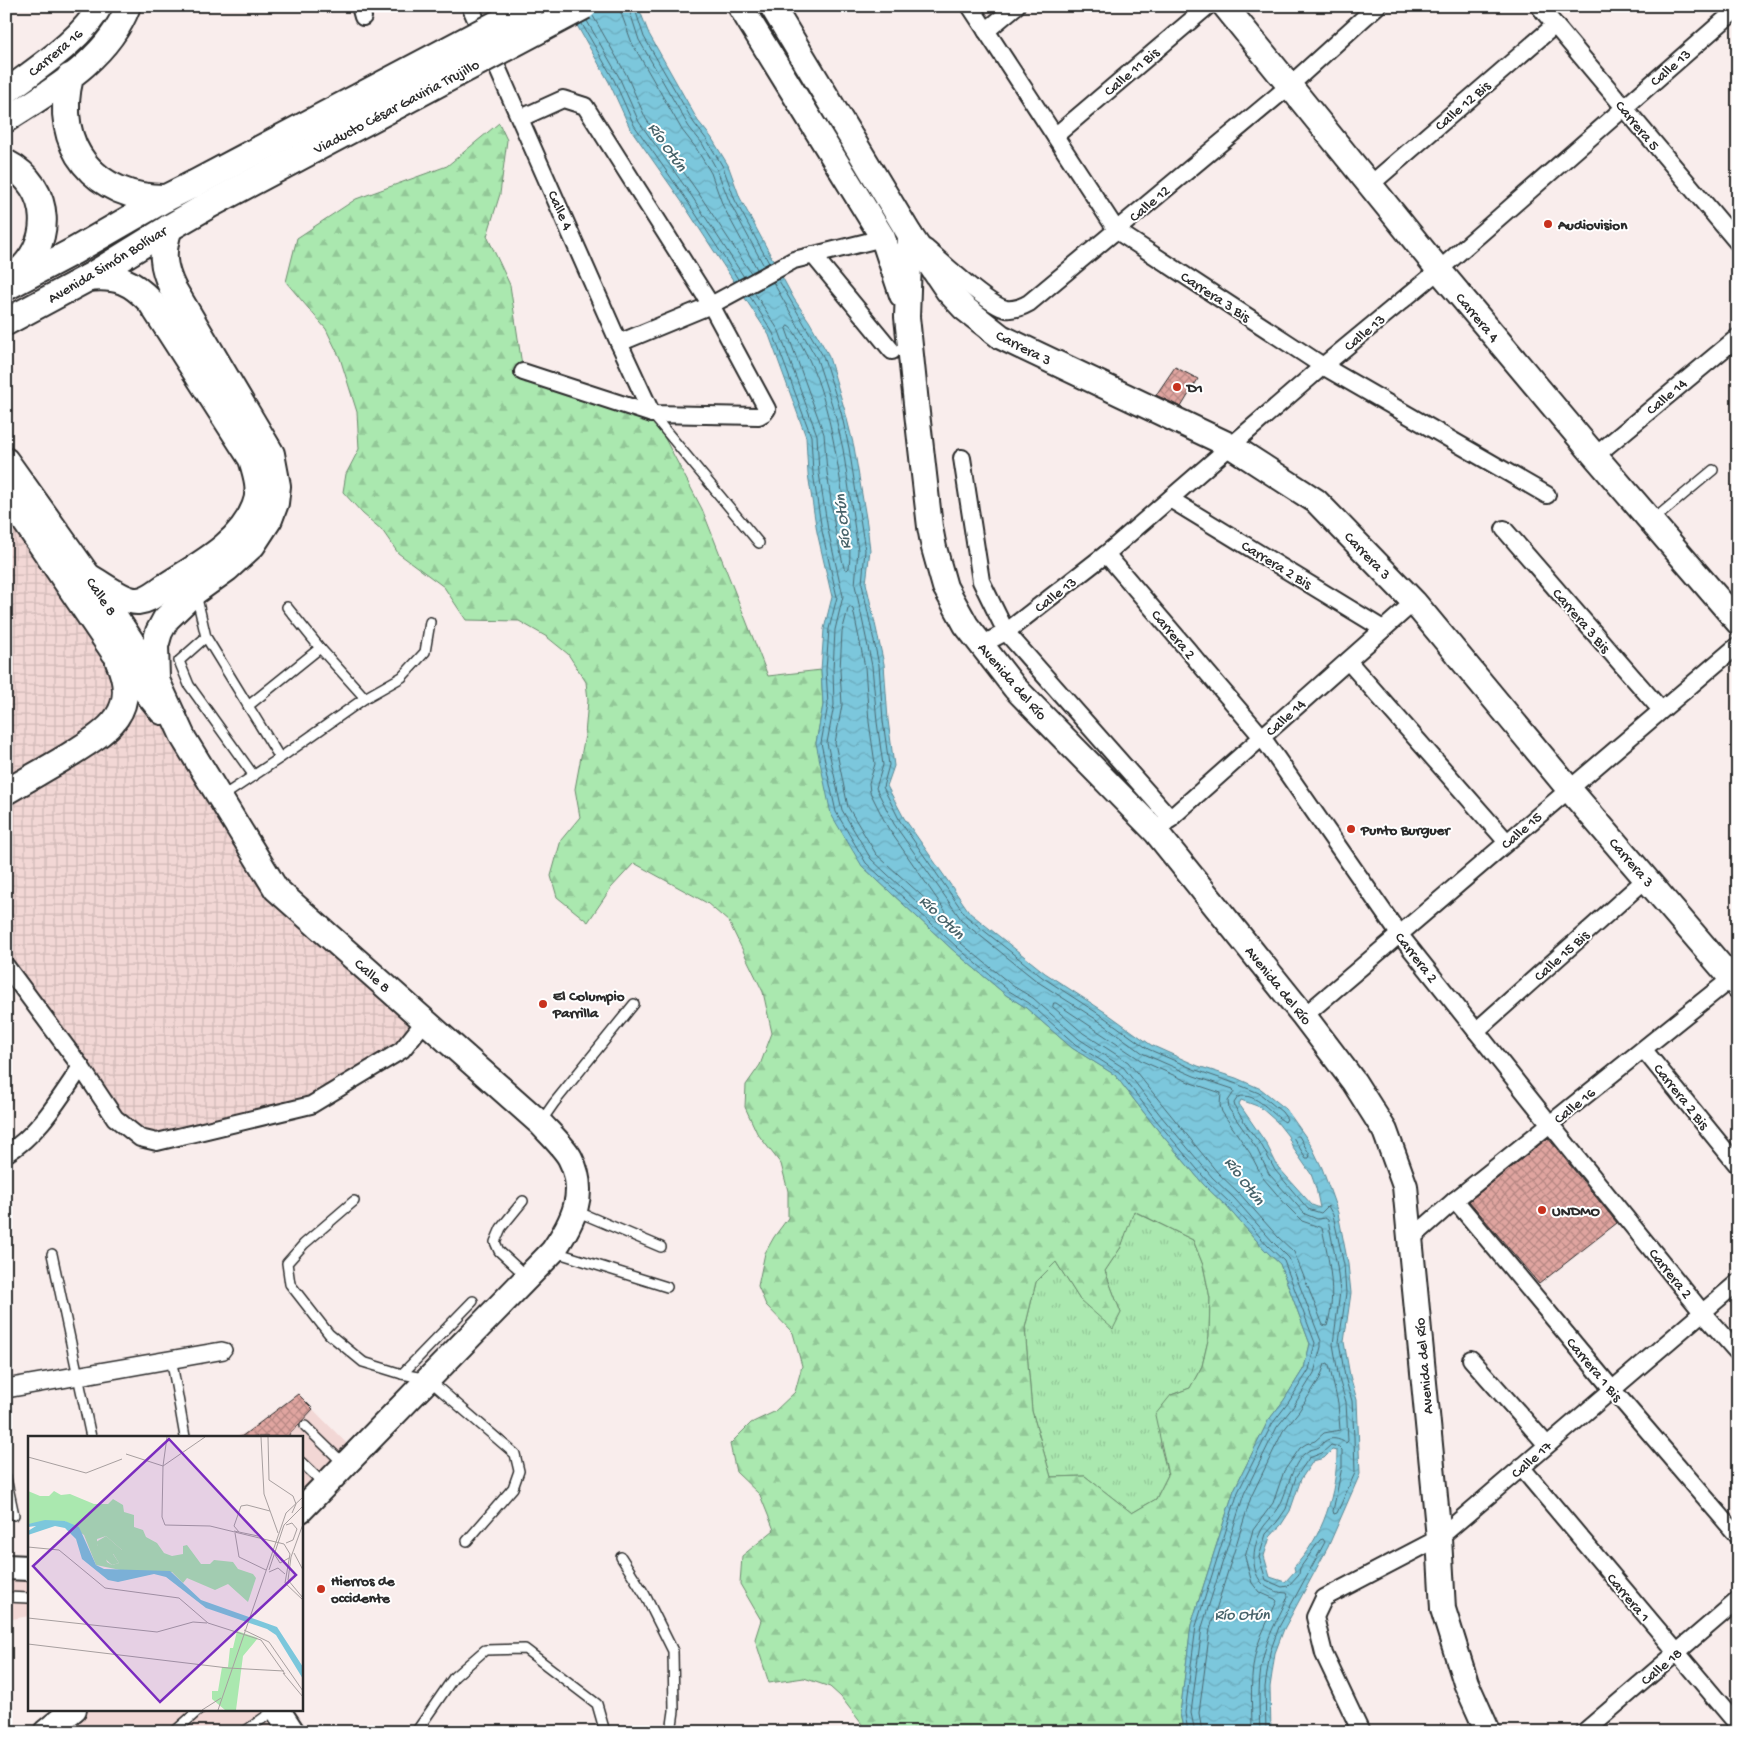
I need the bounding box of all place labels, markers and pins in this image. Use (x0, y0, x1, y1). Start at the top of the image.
place label: Audiovision (1557, 217, 1628, 235)
marker: Audiovision (1542, 218, 1554, 230)
place label: D1 (1185, 380, 1203, 398)
marker: D1 (1171, 381, 1183, 393)
place label: Punto Burguer (1360, 822, 1451, 840)
marker: Punto Burguer (1345, 823, 1357, 835)
place label: El Columpio Parrilla (552, 988, 625, 1023)
marker: El Columpio Parrilla (537, 998, 549, 1010)
place label: UNDMO (1552, 1203, 1601, 1221)
marker: UNDMO (1536, 1204, 1548, 1216)
place label: Hierros de occidente (330, 1573, 396, 1608)
marker: Hierros de occidente (315, 1583, 327, 1595)

